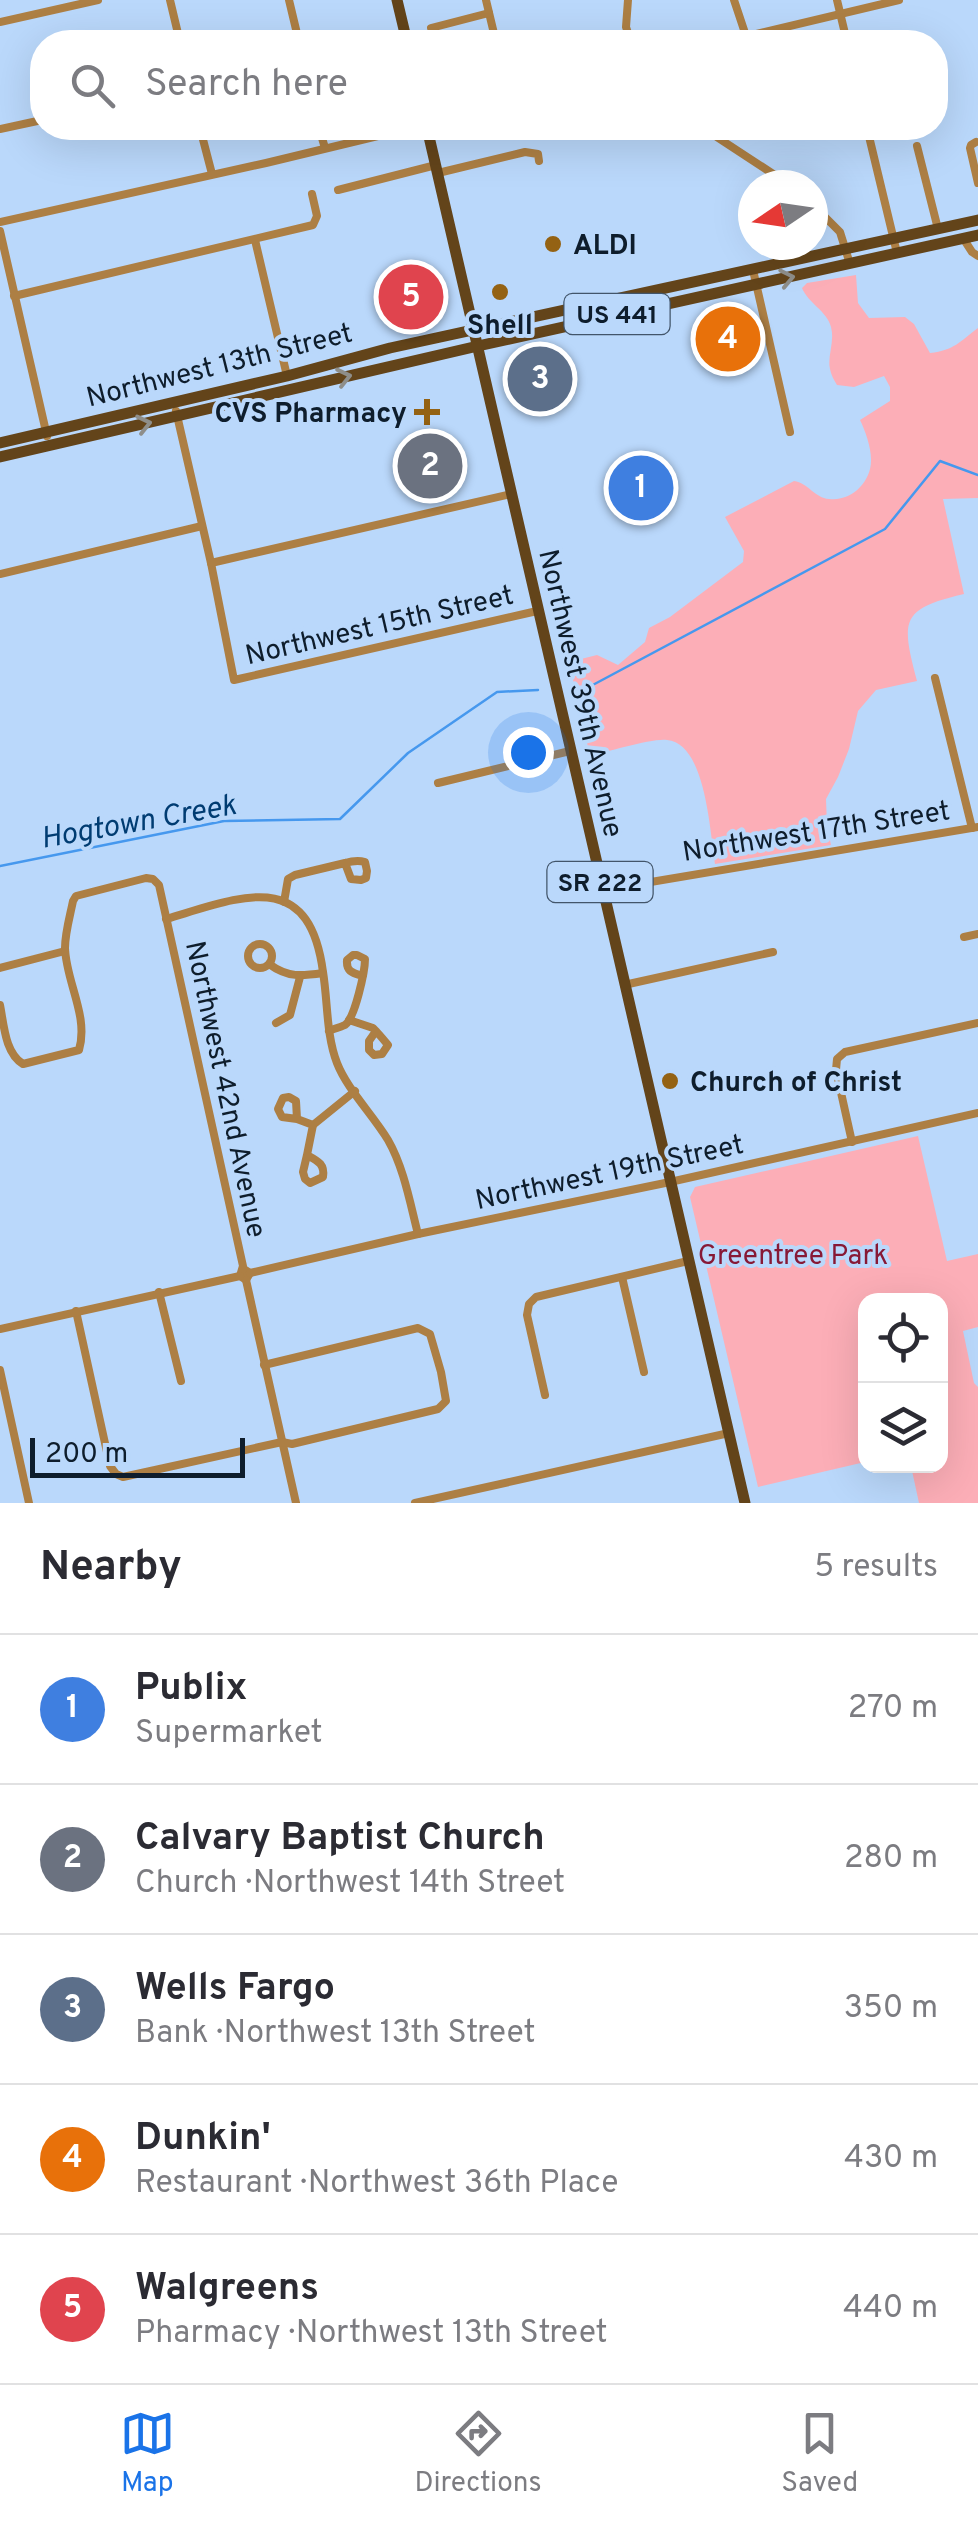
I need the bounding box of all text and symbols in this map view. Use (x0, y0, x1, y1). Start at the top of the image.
search box (30, 30, 948, 140)
icon: search (65, 58, 120, 113)
text: Search here (145, 61, 348, 110)
north arrow (738, 170, 828, 260)
place label: ALDI (573, 229, 637, 265)
marker: ALDI (542, 233, 564, 255)
pin: 5 (378, 260, 444, 334)
one-way arrow (778, 268, 795, 289)
marker: Shell (489, 281, 511, 303)
road number: US 441 (564, 294, 670, 334)
pin: 4 (696, 302, 760, 376)
place label: Shell (467, 309, 533, 345)
street label: Northwest 13th Street (83, 316, 357, 417)
pin: 3 (508, 342, 572, 416)
one-way arrow (335, 368, 352, 389)
place label: CVS Pharmacy (214, 397, 407, 433)
marker: CVS Pharmacy (416, 401, 438, 423)
one-way arrow (135, 415, 152, 436)
pin: 2 (398, 428, 462, 504)
pin: 1 (608, 450, 674, 526)
street label: Northwest 39th Avenue (528, 546, 630, 841)
street label: Northwest 15th Street (242, 579, 517, 675)
your location (503, 727, 554, 778)
water label: Hogtown Creek (38, 788, 240, 859)
street label: Northwest 17th Street (680, 794, 953, 872)
road number: SR 222 (548, 862, 652, 902)
street label: Northwest 42nd Avenue (175, 938, 273, 1241)
place label: Church of Christ (690, 1066, 902, 1102)
marker: Church of Christ (659, 1070, 681, 1092)
street label: Northwest 19th Street (472, 1128, 747, 1220)
park label: Greentree Park (698, 1239, 888, 1275)
map controls (858, 1293, 948, 1473)
button: locate (858, 1293, 948, 1383)
button: layers (858, 1383, 948, 1473)
scale bar (30, 1433, 245, 1478)
text: 200 m (45, 1437, 128, 1473)
text: Nearby (40, 1542, 182, 1595)
text: 5 results (814, 1548, 938, 1588)
text: Publix (135, 1665, 247, 1714)
text: 1 (66, 1689, 79, 1729)
text: 270 m (848, 1689, 938, 1729)
text: Supermarket (135, 1714, 323, 1754)
text: Calvary Baptist Church (135, 1815, 545, 1864)
text: 2 (63, 1839, 82, 1879)
text: 280 m (844, 1839, 938, 1879)
text: Church · Northwest 14th Street (135, 1864, 565, 1904)
text: Wells Fargo (135, 1965, 335, 2014)
text: 3 (63, 1989, 82, 2029)
text: 350 m (844, 1989, 938, 2029)
text: Bank · Northwest 13th Street (135, 2014, 536, 2054)
text: Dunkin' (135, 2115, 271, 2164)
text: 4 (62, 2139, 83, 2179)
text: 430 m (844, 2139, 938, 2179)
text: Restaurant · Northwest 36th Place (135, 2164, 619, 2204)
text: Walgreens (135, 2265, 319, 2314)
text: 5 (63, 2289, 82, 2329)
text: 440 m (843, 2289, 938, 2329)
text: Pharmacy · Northwest 13th Street (135, 2314, 608, 2354)
tab: Map (120, 2406, 175, 2502)
tab: Directions (414, 2406, 542, 2502)
tab: Saved (781, 2406, 858, 2502)

